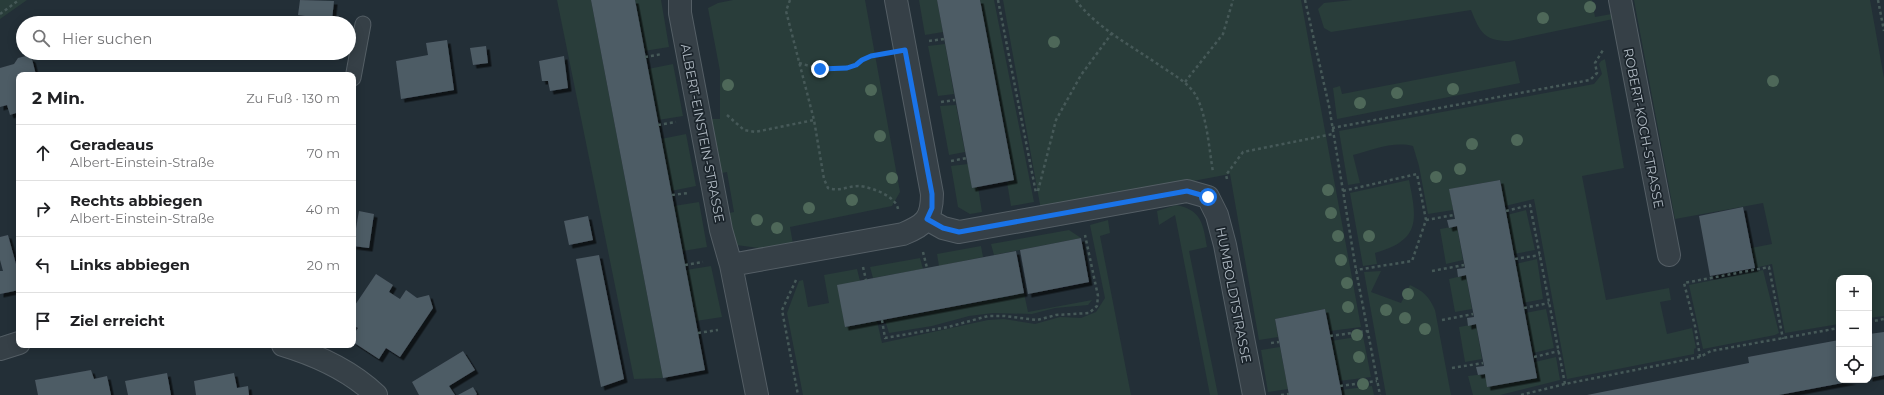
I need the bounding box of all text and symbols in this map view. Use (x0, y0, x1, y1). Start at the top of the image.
search box (16, 16, 356, 60)
icon: search (30, 27, 52, 49)
text: Hier suchen (62, 29, 152, 48)
street label: ALBERT-EINSTEIN-STRASSE (678, 42, 728, 224)
street label: ROBERT-KOCH-STRASSE (1621, 46, 1667, 210)
route end (811, 60, 829, 78)
text: 2 Min. (32, 88, 84, 108)
text: Zu Fuß · 130 m (246, 90, 340, 106)
text: Geradeaus (70, 135, 153, 154)
icon: ahead (32, 142, 54, 164)
text: 70 m (307, 145, 340, 161)
text: Albert-Einstein-Straße (70, 154, 214, 170)
route start (1199, 188, 1217, 206)
text: Rechts abbiegen (70, 191, 203, 210)
icon: right (32, 198, 54, 220)
text: 40 m (306, 201, 340, 217)
text: Albert-Einstein-Straße (70, 210, 214, 226)
street label: HUMBOLDTSTRASSE (1213, 226, 1255, 364)
icon: left (32, 254, 54, 276)
text: Links abbiegen (70, 255, 190, 274)
text: 20 m (307, 257, 340, 273)
map controls (1836, 275, 1872, 383)
button: + (1836, 275, 1872, 311)
icon: arrive (32, 310, 54, 332)
text: Ziel erreicht (70, 311, 165, 330)
button: − (1836, 311, 1872, 347)
button: locate (1836, 347, 1872, 383)

